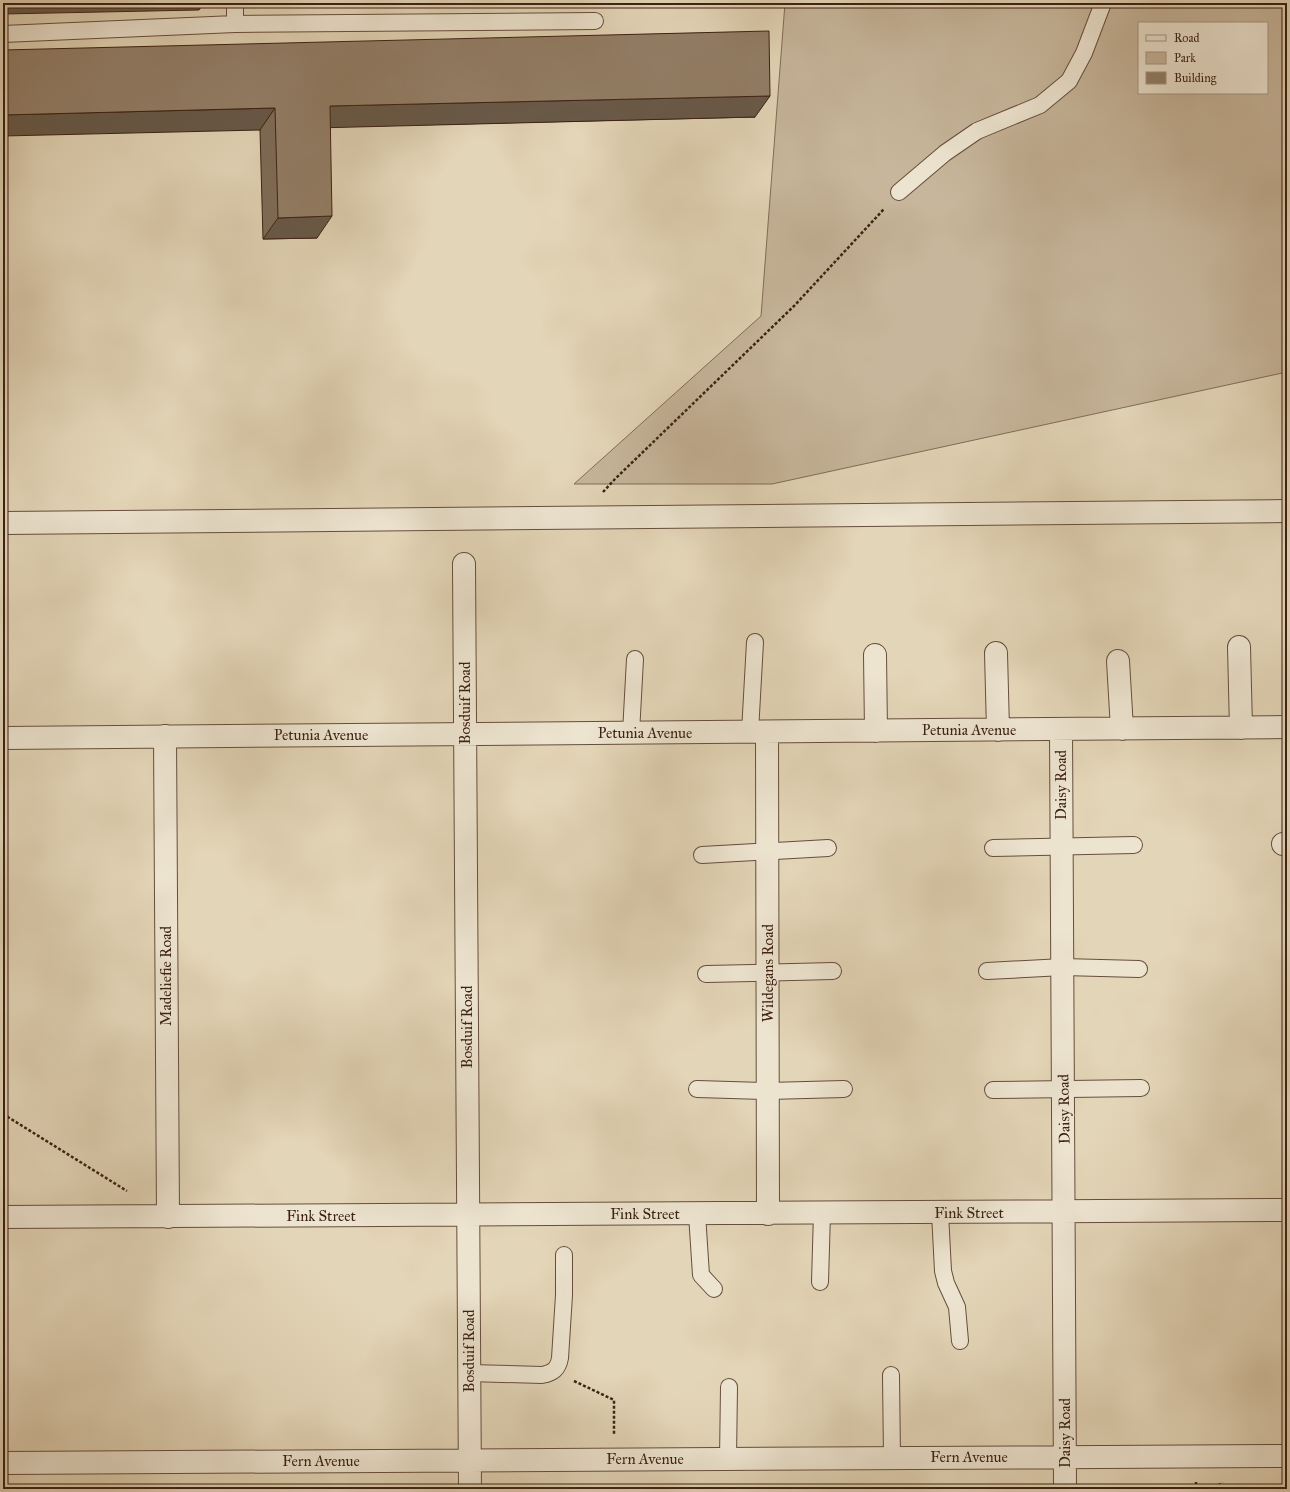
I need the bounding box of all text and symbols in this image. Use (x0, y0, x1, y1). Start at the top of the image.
legend (1138, 22, 1268, 94)
text: Road (1174, 31, 1200, 45)
text: Park (1174, 51, 1196, 65)
text: Building (1174, 71, 1217, 86)
street label: Bosduif Road (456, 661, 474, 744)
street label: Petunia Avenue (922, 721, 1016, 739)
street label: Petunia Avenue (598, 724, 692, 742)
street label: Petunia Avenue (274, 726, 368, 744)
street label: Daisy Road (1052, 750, 1070, 820)
street label: Wildegans Road (759, 923, 777, 1022)
street label: Madeliefie Road (157, 926, 175, 1026)
street label: Bosduif Road (458, 985, 476, 1068)
street label: Daisy Road (1054, 1073, 1074, 1144)
street label: Fink Street (934, 1204, 1004, 1222)
street label: Fink Street (610, 1205, 680, 1223)
street label: Fink Street (286, 1207, 356, 1225)
street label: Bosduif Road (460, 1309, 478, 1392)
street label: Daisy Road (1056, 1398, 1074, 1468)
street label: Fern Avenue (930, 1448, 1008, 1466)
street label: Fern Avenue (606, 1450, 684, 1468)
street label: Fern Avenue (282, 1452, 360, 1470)

